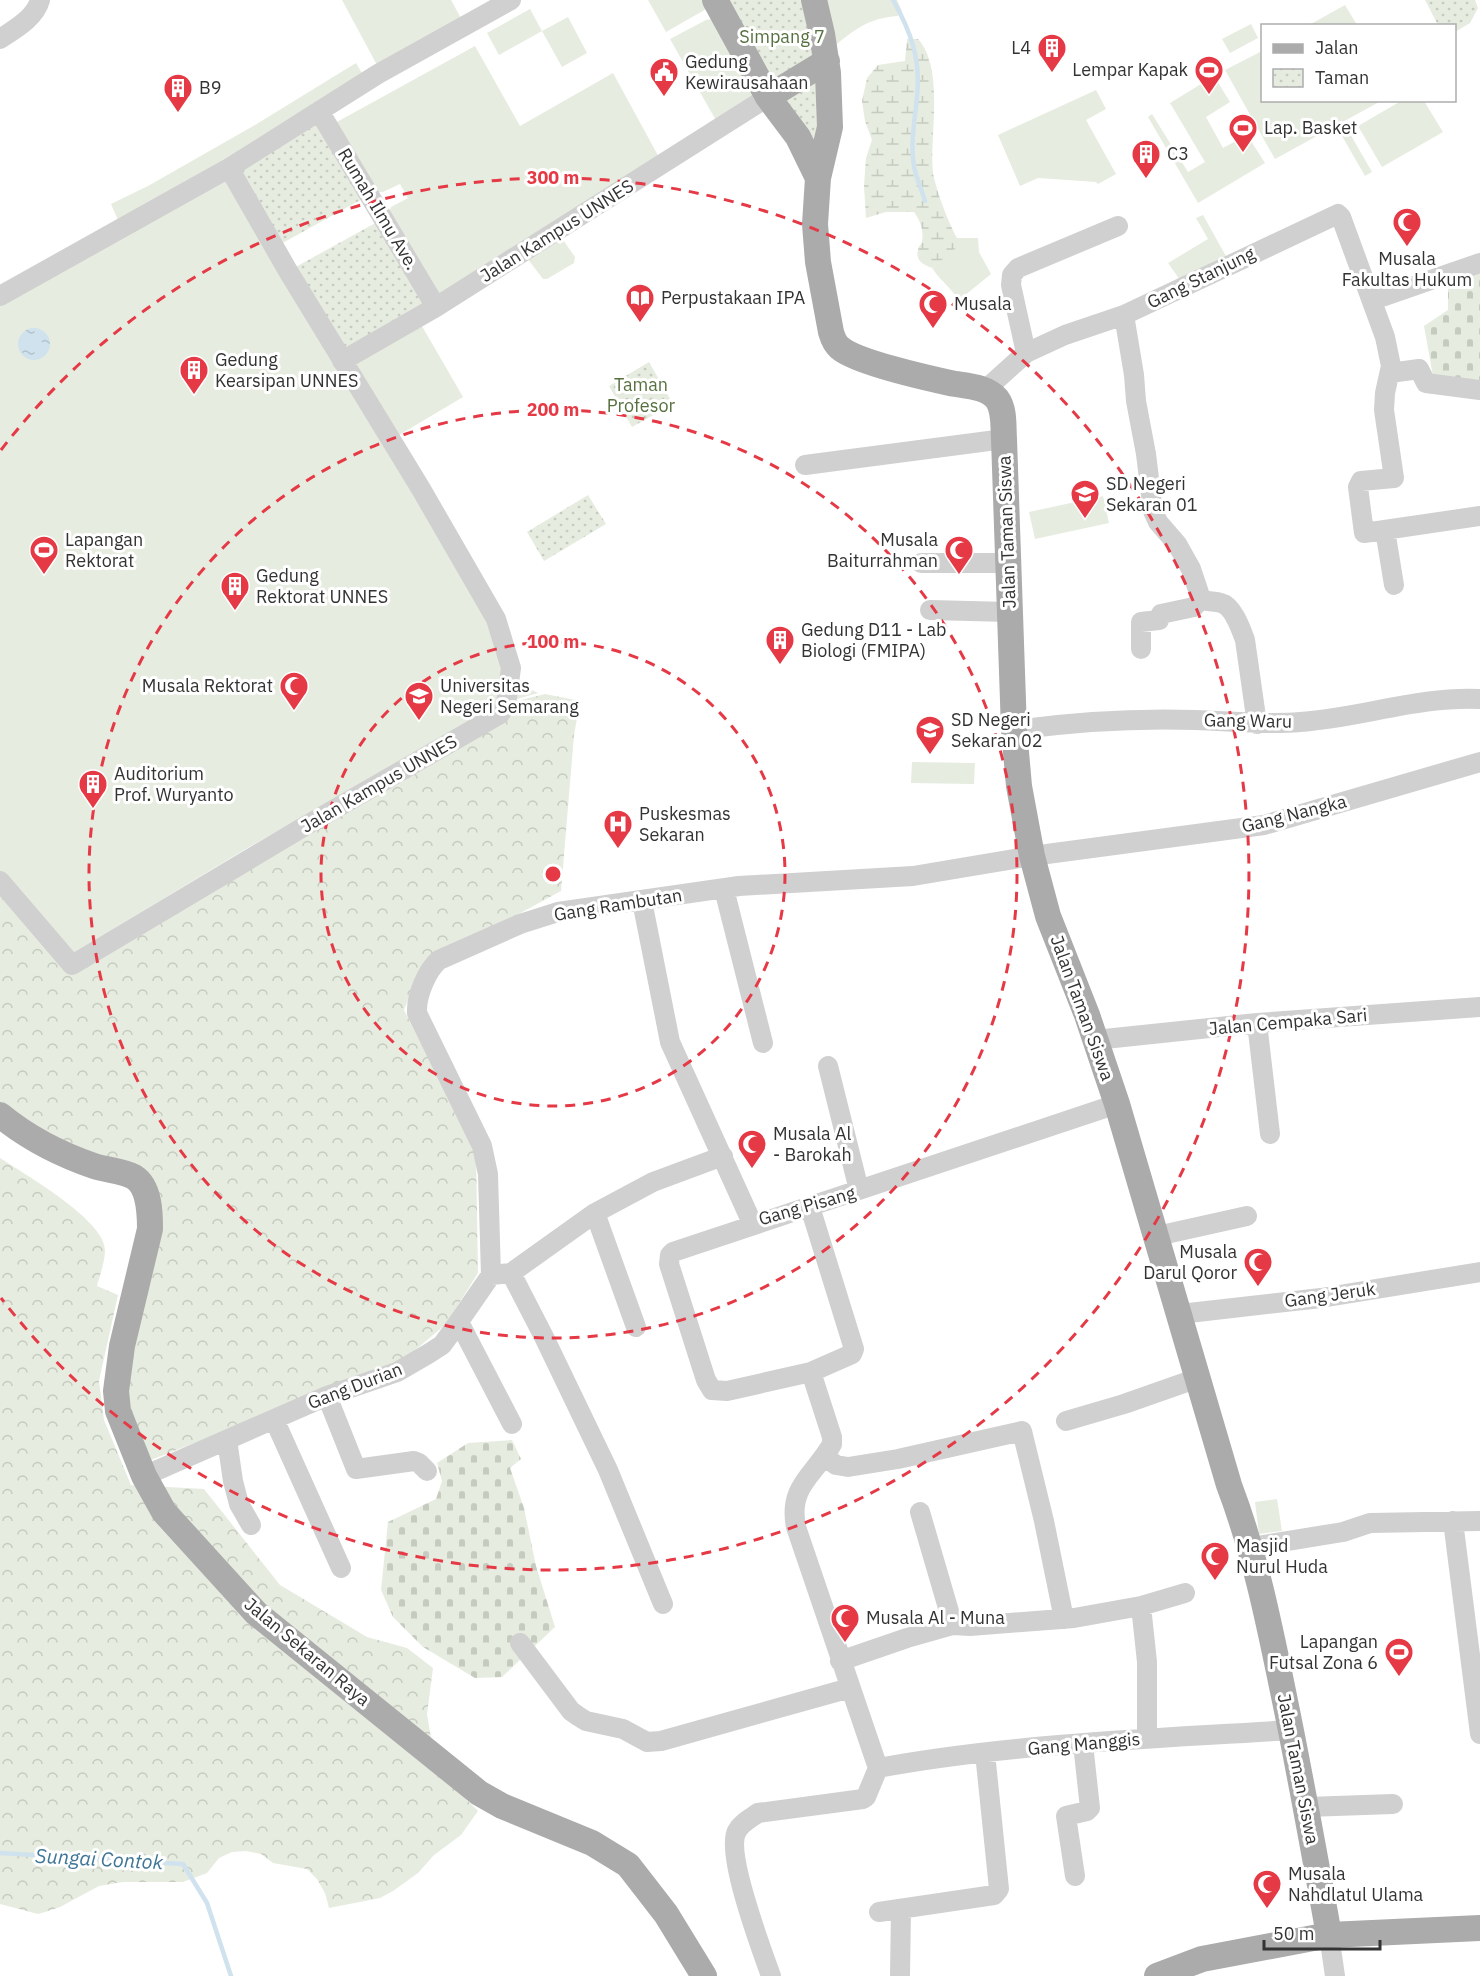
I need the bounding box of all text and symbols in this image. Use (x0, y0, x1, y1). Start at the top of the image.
legend (1261, 24, 1456, 102)
park label: Simpang 7 (739, 25, 825, 48)
building icon: L4 (1036, 32, 1068, 74)
place label: L4 (1011, 36, 1031, 59)
text: Jalan (1315, 36, 1359, 59)
place label: Gedung Kewirausahaan (685, 50, 809, 94)
sports icon: Lempar Kapak (1193, 54, 1225, 96)
public building icon: Gedung Kewirausahaan (648, 56, 680, 98)
place label: Lempar Kapak (1072, 58, 1189, 81)
text: Taman (1315, 66, 1369, 89)
building icon: B9 (162, 72, 194, 114)
place label: B9 (199, 76, 222, 99)
sports icon: Lap. Basket (1227, 112, 1259, 154)
place label: Lap. Basket (1264, 116, 1357, 139)
building icon: C3 (1130, 138, 1162, 180)
place label: C3 (1167, 142, 1189, 165)
street label: Rumah Ilmu Ave. (333, 144, 424, 274)
text: 300 m (527, 166, 579, 189)
street label: Jalan Kampus UNNES (476, 174, 638, 287)
mosque icon: Musala Fakultas Hukum (1391, 206, 1423, 248)
street label: Gang Stanjung (1143, 241, 1259, 314)
place label: Musala Fakultas Hukum (1342, 247, 1472, 291)
library icon: Perpustakaan IPA (624, 282, 656, 324)
place label: Perpustakaan IPA (661, 286, 806, 309)
mosque icon: Musala (917, 288, 949, 330)
place label: Musala (954, 292, 1012, 315)
place label: Gedung Kearsipan UNNES (215, 348, 358, 392)
building icon: Gedung Kearsipan UNNES (178, 354, 210, 396)
park label: Taman Profesor (607, 373, 676, 417)
text: 200 m (527, 398, 579, 421)
street label: Jalan Taman Siswa (992, 455, 1021, 609)
place label: SD Negeri Sekaran 01 (1106, 472, 1198, 516)
school or university icon: SD Negeri Sekaran 01 (1069, 478, 1101, 520)
place label: Lapangan Rektorat (65, 528, 143, 572)
place label: Musala Baiturrahman (827, 528, 938, 572)
sports icon: Lapangan Rektorat (28, 534, 60, 576)
mosque icon: Musala Baiturrahman (943, 534, 975, 576)
place label: Gedung Rektorat UNNES (256, 564, 388, 608)
building icon: Gedung Rektorat UNNES (219, 570, 251, 612)
place label: Gedung D11 - Lab Biologi (FMIPA) (801, 618, 946, 662)
building icon: Gedung D11 - Lab Biologi (FMIPA) (764, 624, 796, 666)
text: 100 m (527, 630, 579, 653)
mosque icon: Musala Rektorat (278, 670, 310, 712)
place label: Musala Rektorat (142, 674, 273, 697)
place label: Universitas Negeri Semarang (440, 674, 579, 718)
school or university icon: Universitas Negeri Semarang (403, 680, 435, 722)
place label: SD Negeri Sekaran 02 (951, 708, 1043, 752)
street label: Gang Waru (1204, 708, 1292, 733)
school or university icon: SD Negeri Sekaran 02 (914, 714, 946, 756)
street label: Jalan Kampus UNNES (297, 729, 461, 838)
place label: Auditorium Prof. Wuryanto (114, 762, 234, 806)
building icon: Auditorium Prof. Wuryanto (77, 768, 109, 810)
street label: Gang Nangka (1239, 789, 1349, 838)
place label: Puskesmas Sekaran (639, 802, 731, 846)
hospital icon: Puskesmas Sekaran (602, 808, 634, 850)
centre of rings (543, 864, 563, 884)
street label: Gang Rambutan (552, 883, 684, 926)
street label: Jalan Taman Siswa (1045, 932, 1120, 1084)
street label: Jalan Cempaka Sari (1208, 1003, 1368, 1040)
place label: Musala Al - Barokah (773, 1122, 852, 1166)
mosque icon: Musala Al - Barokah (736, 1128, 768, 1170)
street label: Gang Pisang (756, 1181, 858, 1230)
place label: Musala Darul Qoror (1143, 1240, 1237, 1284)
mosque icon: Musala Darul Qoror (1242, 1246, 1274, 1288)
street label: Gang Jeruk (1283, 1277, 1377, 1312)
street label: Gang Durian (304, 1357, 405, 1414)
place label: Masjid Nurul Huda (1236, 1534, 1328, 1578)
mosque icon: Masjid Nurul Huda (1199, 1540, 1231, 1582)
street label: Jalan Sekaran Raya (240, 1592, 375, 1711)
mosque icon: Musala Al - Muna (829, 1602, 861, 1644)
place label: Musala Al - Muna (866, 1606, 1005, 1629)
place label: Lapangan Futsal Zona 6 (1269, 1630, 1378, 1674)
sports icon: Lapangan Futsal Zona 6 (1383, 1636, 1415, 1678)
street label: Jalan Taman Siswa (1273, 1692, 1324, 1847)
street label: Gang Manggis (1027, 1727, 1141, 1760)
water label: Sungai Contok (34, 1842, 164, 1875)
place label: Musala Nahdlatul Ulama (1288, 1862, 1424, 1906)
mosque icon: Musala Nahdlatul Ulama (1251, 1868, 1283, 1910)
scale bar (1264, 1913, 1380, 1951)
text: 50 m (1273, 1922, 1315, 1945)

